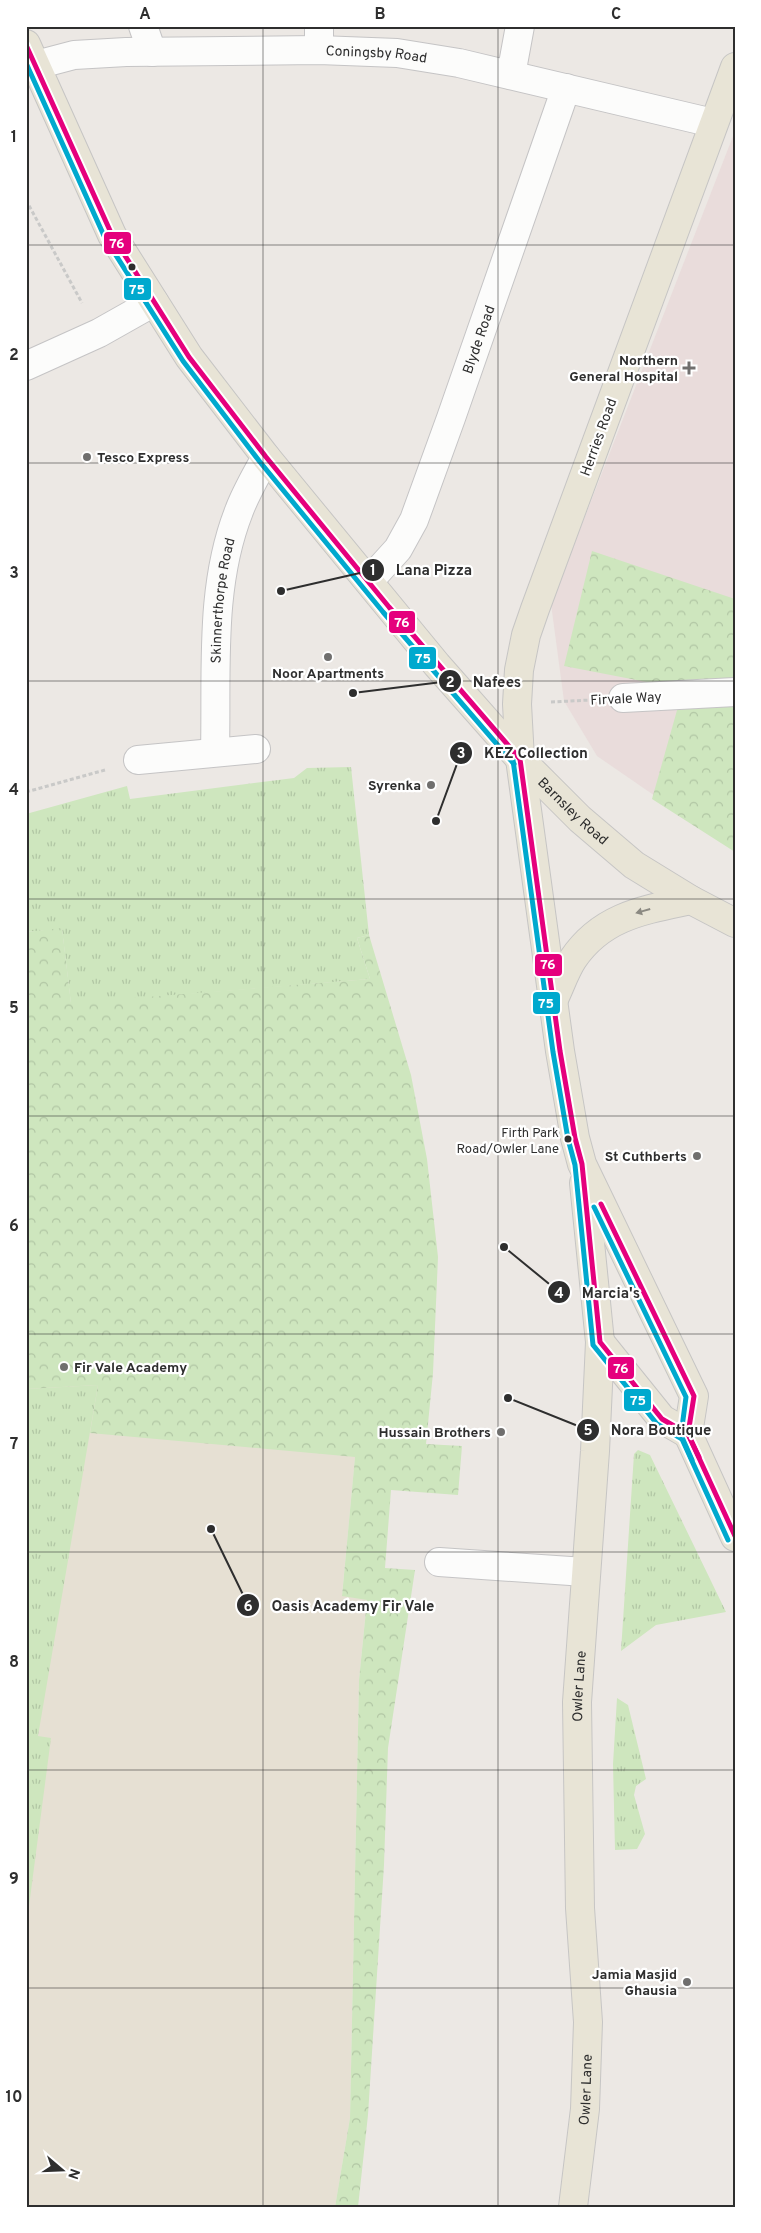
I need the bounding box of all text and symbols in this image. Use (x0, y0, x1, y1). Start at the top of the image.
text: A (139, 5, 151, 25)
text: B (374, 5, 386, 25)
text: C (611, 5, 621, 25)
street label: Coningsby Road (325, 43, 428, 68)
text: 1 (11, 128, 17, 148)
line badge: 76 (103, 231, 132, 255)
text: 76 (109, 236, 125, 253)
unlabelled marker (127, 262, 137, 272)
line badge: 75 (123, 277, 152, 301)
text: 75 (129, 282, 145, 299)
street label: Blyde Road (460, 303, 500, 376)
text: 2 (9, 346, 19, 366)
place label: Northern General Hospital (569, 353, 678, 386)
marker: Northern General Hospital (682, 361, 696, 375)
street label: Herries Road (577, 396, 621, 479)
place label: Tesco Express (97, 450, 189, 467)
marker: Tesco Express (81, 451, 93, 463)
street label: Skinnerthorpe Road (209, 536, 240, 663)
callout: Lana Pizza (361, 555, 482, 585)
text: 1 (370, 562, 376, 581)
text: Lana Pizza (396, 562, 472, 581)
text: 3 (9, 564, 19, 584)
line badge: 76 (388, 610, 416, 634)
text: 76 (394, 615, 410, 632)
line badge: 75 (408, 646, 437, 670)
marker: Noor Apartments (322, 651, 334, 663)
text: 75 (415, 651, 431, 668)
place label: Noor Apartments (272, 666, 384, 683)
callout: Nafees (437, 666, 531, 696)
text: 2 (445, 674, 455, 693)
text: Nafees (473, 674, 521, 693)
street label: Firvale Way (590, 689, 662, 710)
callout: KEZ Collection (449, 738, 598, 768)
text: 3 (457, 745, 466, 764)
text: KEZ Collection (484, 745, 588, 764)
street label: Barnsley Road (533, 775, 611, 849)
place label: Syrenka (368, 778, 421, 795)
marker: Syrenka (425, 779, 437, 791)
text: 4 (9, 781, 19, 801)
one-way arrow (635, 907, 650, 915)
line badge: 76 (534, 953, 563, 977)
text: 76 (540, 957, 556, 974)
line badge: 75 (532, 991, 561, 1015)
text: 75 (538, 996, 554, 1013)
text: 5 (9, 999, 19, 1019)
place label: Firth Park Road/Owler Lane (456, 1126, 559, 1158)
marker: Firth Park Road/Owler Lane (563, 1134, 573, 1144)
place label: St Cuthberts (605, 1149, 687, 1166)
marker: St Cuthberts (691, 1150, 703, 1162)
text: 6 (9, 1217, 19, 1237)
callout: Marcia's (547, 1277, 650, 1307)
text: 4 (554, 1285, 564, 1304)
text: Marcia's (582, 1285, 640, 1304)
line badge: 76 (607, 1356, 635, 1380)
place label: Fir Vale Academy (74, 1360, 187, 1377)
marker: Fir Vale Academy (58, 1361, 70, 1373)
text: 76 (613, 1361, 629, 1378)
line badge: 75 (623, 1388, 652, 1412)
text: 75 (630, 1393, 646, 1410)
callout: Nora Boutique (576, 1415, 721, 1445)
text: 5 (583, 1422, 593, 1441)
text: Nora Boutique (611, 1422, 711, 1441)
place label: Hussain Brothers (378, 1425, 491, 1442)
marker: Hussain Brothers (495, 1426, 507, 1438)
text: 7 (10, 1435, 18, 1455)
callout: Oasis Academy Fir Vale (235, 1590, 445, 1620)
text: 6 (243, 1598, 253, 1617)
text: Oasis Academy Fir Vale (272, 1598, 434, 1617)
street label: Owler Lane (570, 1650, 591, 1722)
text: 8 (9, 1653, 19, 1673)
text: 9 (9, 1870, 19, 1890)
place label: Jamia Masjid Ghausia (592, 1967, 677, 2000)
marker: Jamia Masjid Ghausia (681, 1976, 693, 1988)
street label: Owler Lane (576, 2054, 597, 2126)
text: 10 (6, 2088, 22, 2108)
north arrow (38, 2146, 88, 2196)
text: N (63, 2166, 83, 2181)

